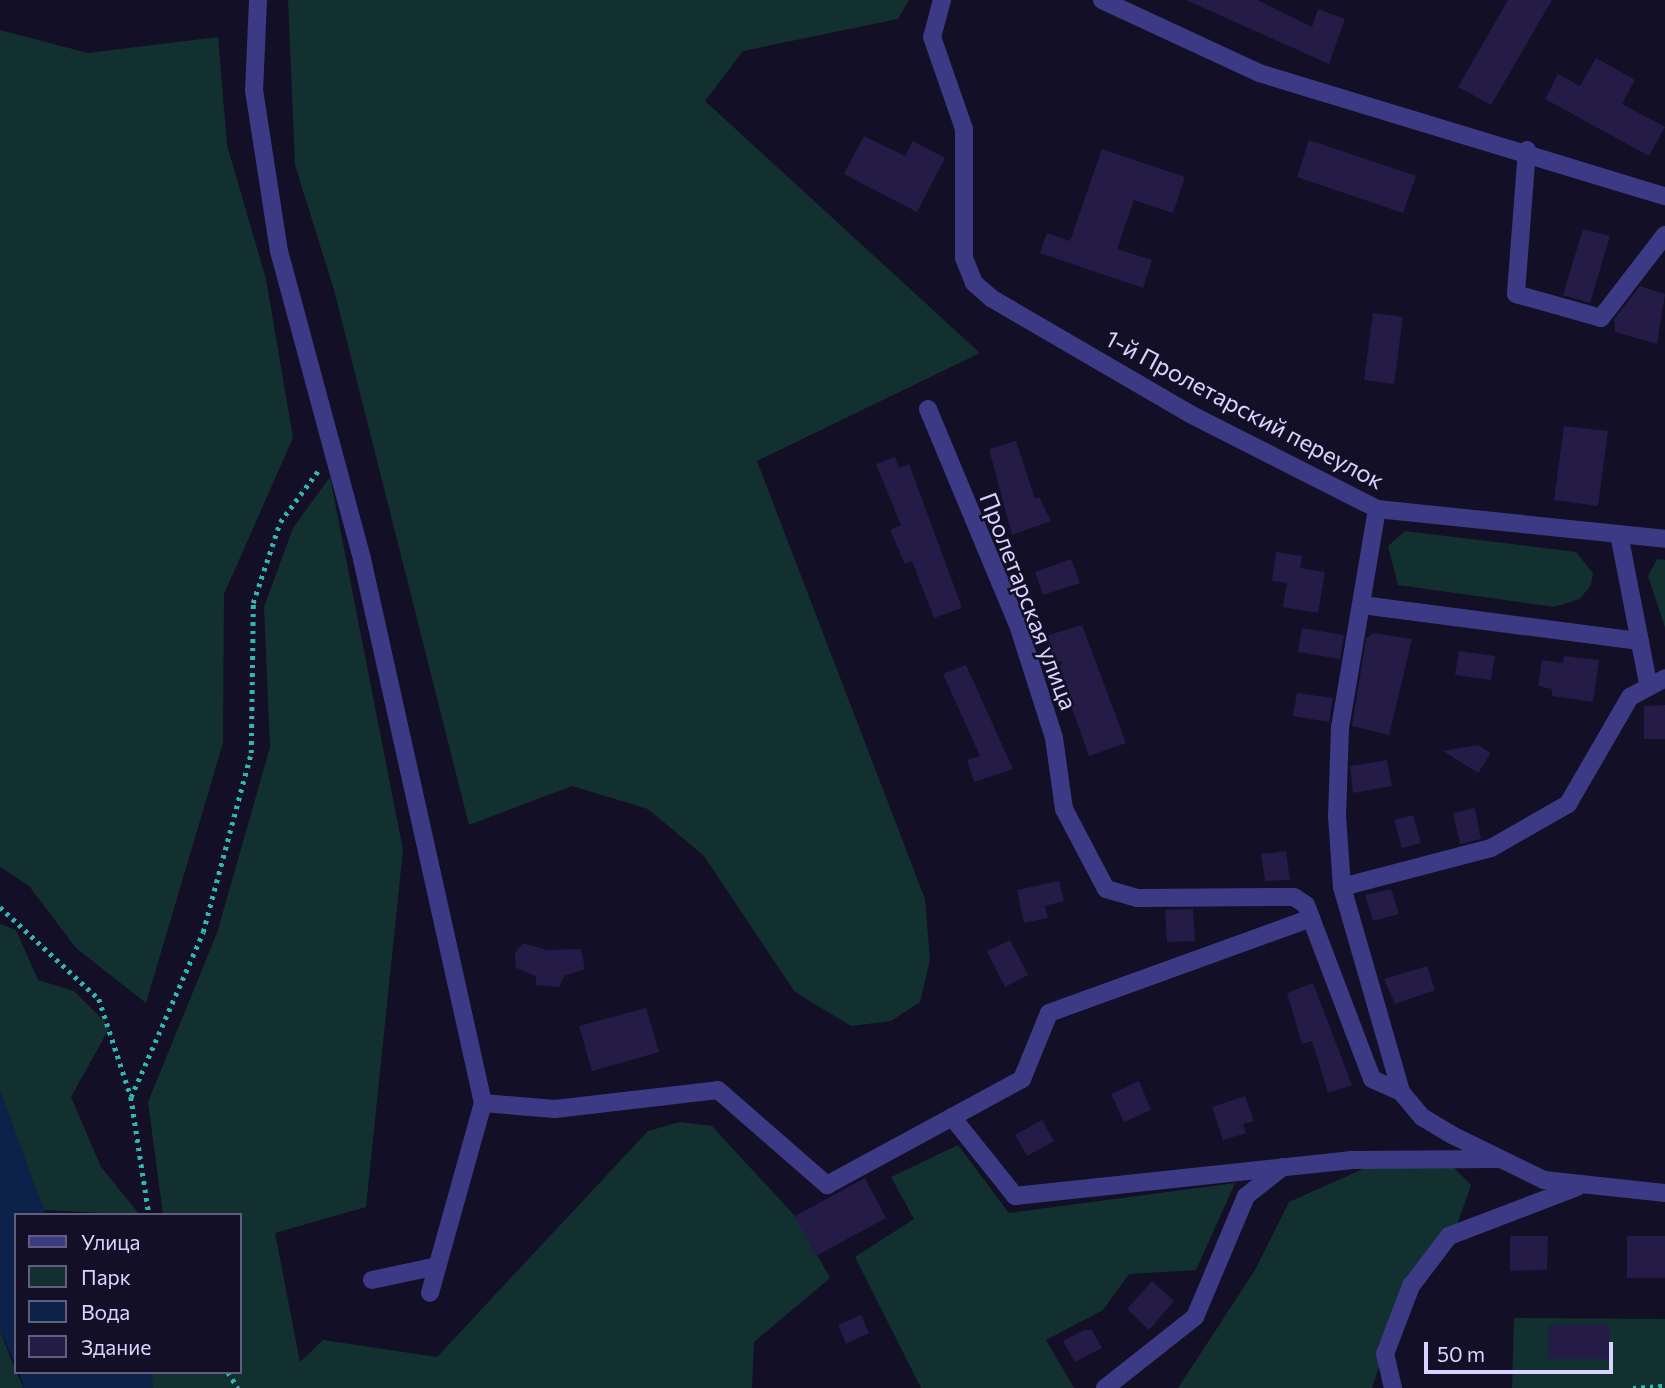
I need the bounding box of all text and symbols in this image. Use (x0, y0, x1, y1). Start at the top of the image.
street label: 1-й Пролетарский переулок (1101, 323, 1389, 495)
street label: Пролетарская улица (974, 488, 1084, 714)
legend (14, 1213, 242, 1374)
text: Улица (81, 1229, 140, 1254)
text: Парк (81, 1264, 131, 1289)
text: Вода (81, 1299, 130, 1324)
scale bar (1427, 1328, 1616, 1372)
text: Здание (81, 1334, 151, 1359)
text: 50 m (1437, 1341, 1485, 1366)

